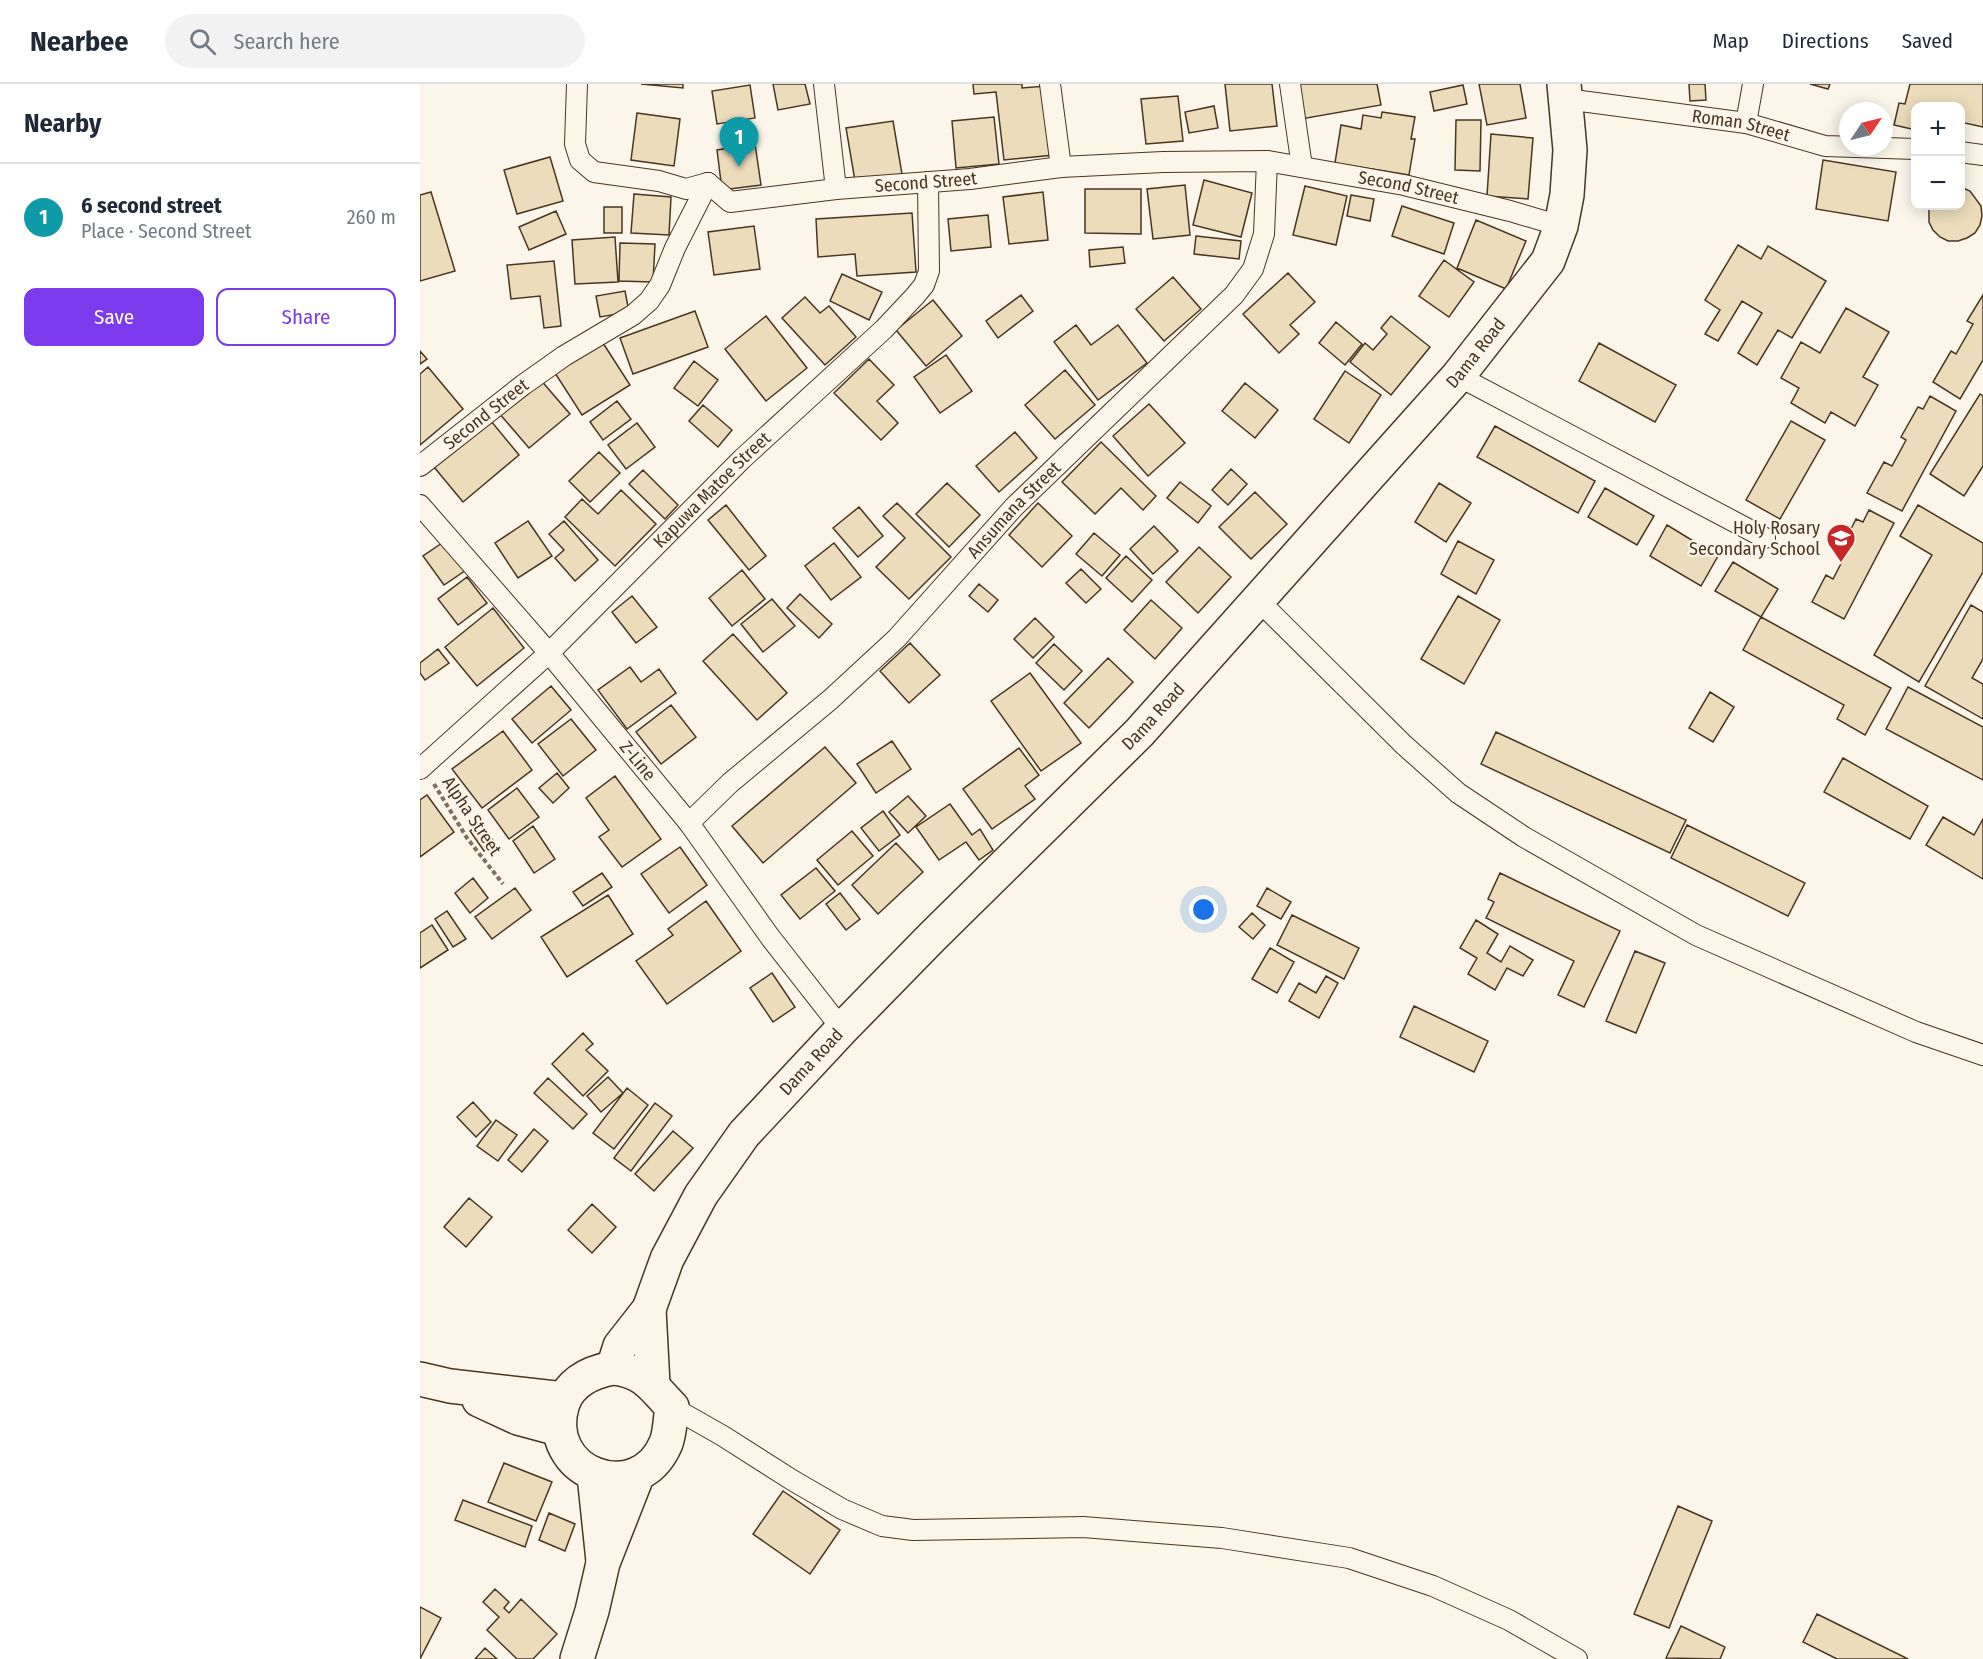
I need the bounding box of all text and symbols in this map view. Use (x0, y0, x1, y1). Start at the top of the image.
search box (165, 14, 585, 68)
text: Nearbee (30, 25, 129, 58)
icon: search (186, 25, 219, 58)
text: Search here (234, 28, 340, 55)
text: Map (1712, 28, 1749, 54)
text: Directions (1782, 28, 1869, 54)
text: Saved (1902, 28, 1953, 54)
north arrow (1839, 102, 1893, 156)
map controls (1911, 102, 1965, 210)
button: + (1911, 102, 1965, 156)
street label: Roman Street (1691, 105, 1793, 146)
text: Nearby (24, 108, 101, 139)
pin: 1 (720, 118, 758, 167)
button: − (1911, 156, 1965, 210)
street label: Second Street (1356, 166, 1461, 209)
street label: Second Street (874, 167, 978, 197)
text: 6 second street (81, 192, 222, 219)
text: 1 (39, 205, 48, 229)
text: 260 m (347, 205, 396, 229)
text: Place · Second Street (81, 219, 252, 243)
button: Save (24, 288, 204, 346)
button: Share (216, 288, 396, 346)
street label: Dama Road (1441, 314, 1510, 393)
street label: Second Street (439, 374, 533, 454)
street label: Kapuwa Matoe Street (649, 427, 775, 553)
street label: Ansumana Street (963, 457, 1065, 563)
place label: Holy Rosary Secondary School (1689, 517, 1820, 560)
school or university icon: Holy Rosary Secondary School (1825, 522, 1857, 564)
street label: Dama Road (1117, 678, 1189, 755)
street label: Z-Line (615, 736, 661, 785)
street label: Alpha Street (438, 772, 507, 860)
your location (1189, 895, 1218, 924)
street label: Dama Road (775, 1024, 848, 1100)

